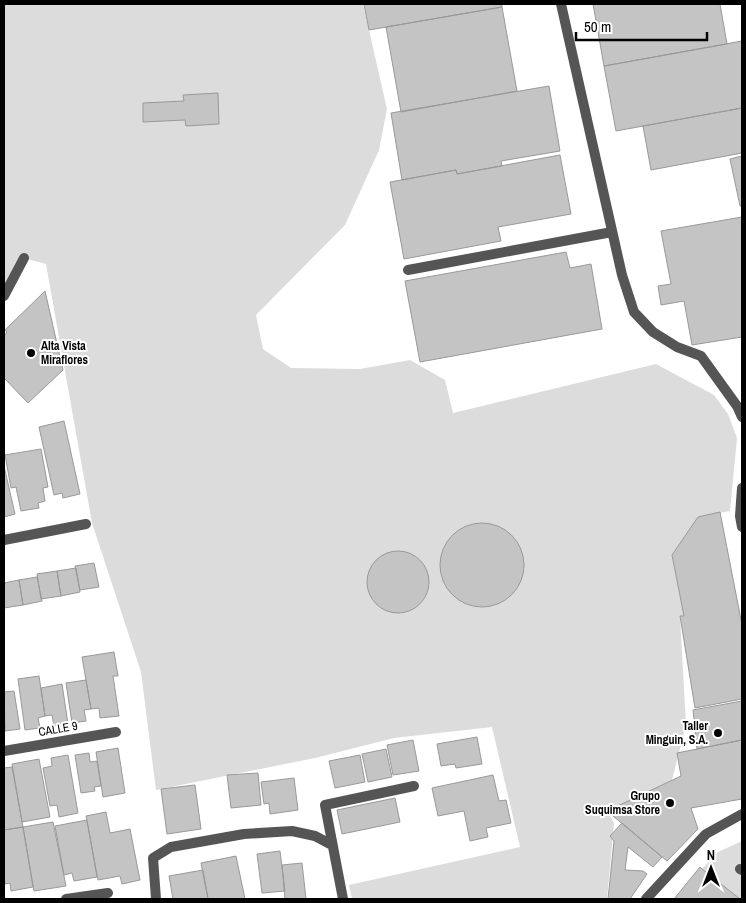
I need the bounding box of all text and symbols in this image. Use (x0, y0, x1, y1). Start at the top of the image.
scale bar (576, 10, 707, 42)
text: 50 m (584, 16, 611, 37)
place label: Alta Vista Miraflores (41, 338, 89, 368)
marker: Alta Vista Miraflores (25, 347, 37, 359)
street label: CALLE 9 (37, 718, 79, 740)
place label: Taller Minguin, S.A. (646, 718, 708, 748)
marker: Taller Minguin, S.A. (712, 727, 724, 739)
place label: Grupo Suquimsa Store (585, 788, 661, 818)
marker: Grupo Suquimsa Store (664, 797, 676, 809)
north arrow (686, 843, 736, 893)
text: N (707, 846, 715, 864)

